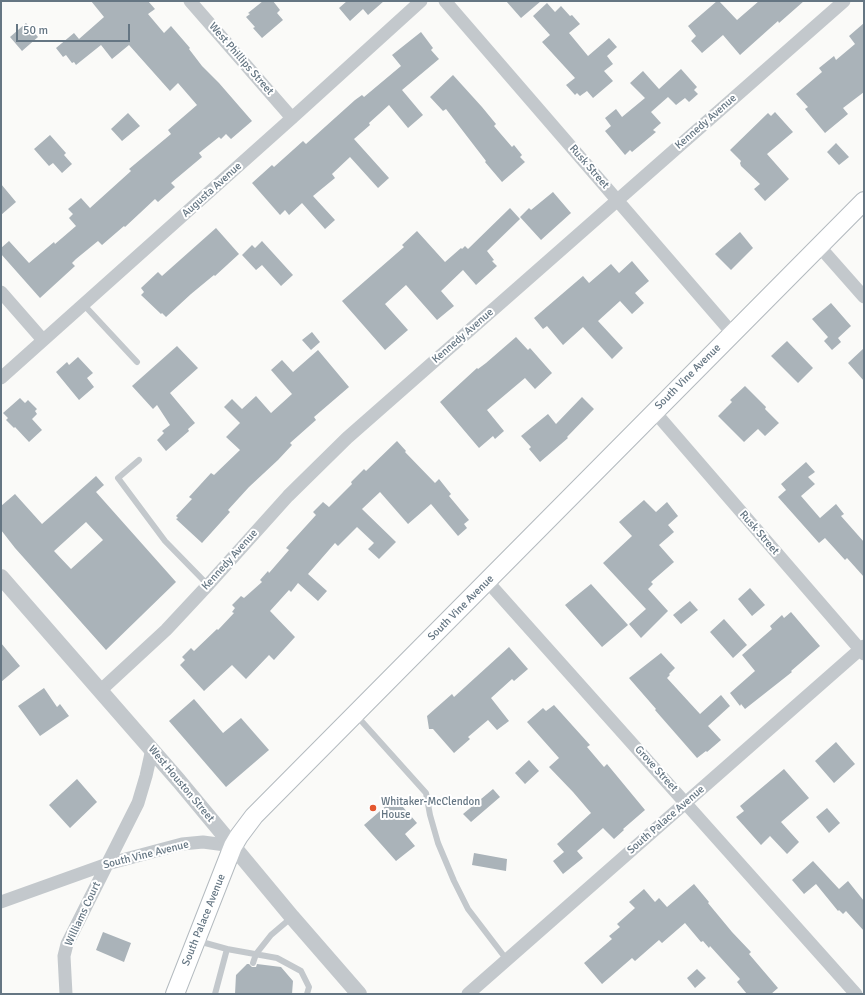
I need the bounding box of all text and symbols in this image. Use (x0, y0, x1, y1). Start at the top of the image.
scale bar (18, 16, 132, 42)
street label: West Phillips Street (206, 20, 276, 98)
text: 50 m (23, 23, 48, 38)
street label: Kennedy Avenue (673, 92, 739, 152)
street label: Rusk Street (566, 142, 612, 192)
street label: Augusta Avenue (180, 160, 244, 220)
street label: Kennedy Avenue (430, 306, 496, 366)
street label: South Vine Avenue (652, 341, 724, 413)
street label: Rusk Street (736, 508, 782, 558)
street label: Kennedy Avenue (199, 527, 261, 593)
street label: South Vine Avenue (425, 572, 497, 644)
street label: West Houston Street (145, 743, 217, 825)
street label: Grove Street (632, 743, 680, 795)
street label: South Palace Avenue (625, 783, 707, 857)
place label: Whitaker-McClendon House (381, 795, 480, 821)
marker: Whitaker-McClendon House (368, 803, 378, 813)
street label: South Vine Avenue (102, 838, 190, 872)
street label: South Palace Avenue (180, 872, 228, 968)
street label: Williams Court (62, 880, 104, 948)

